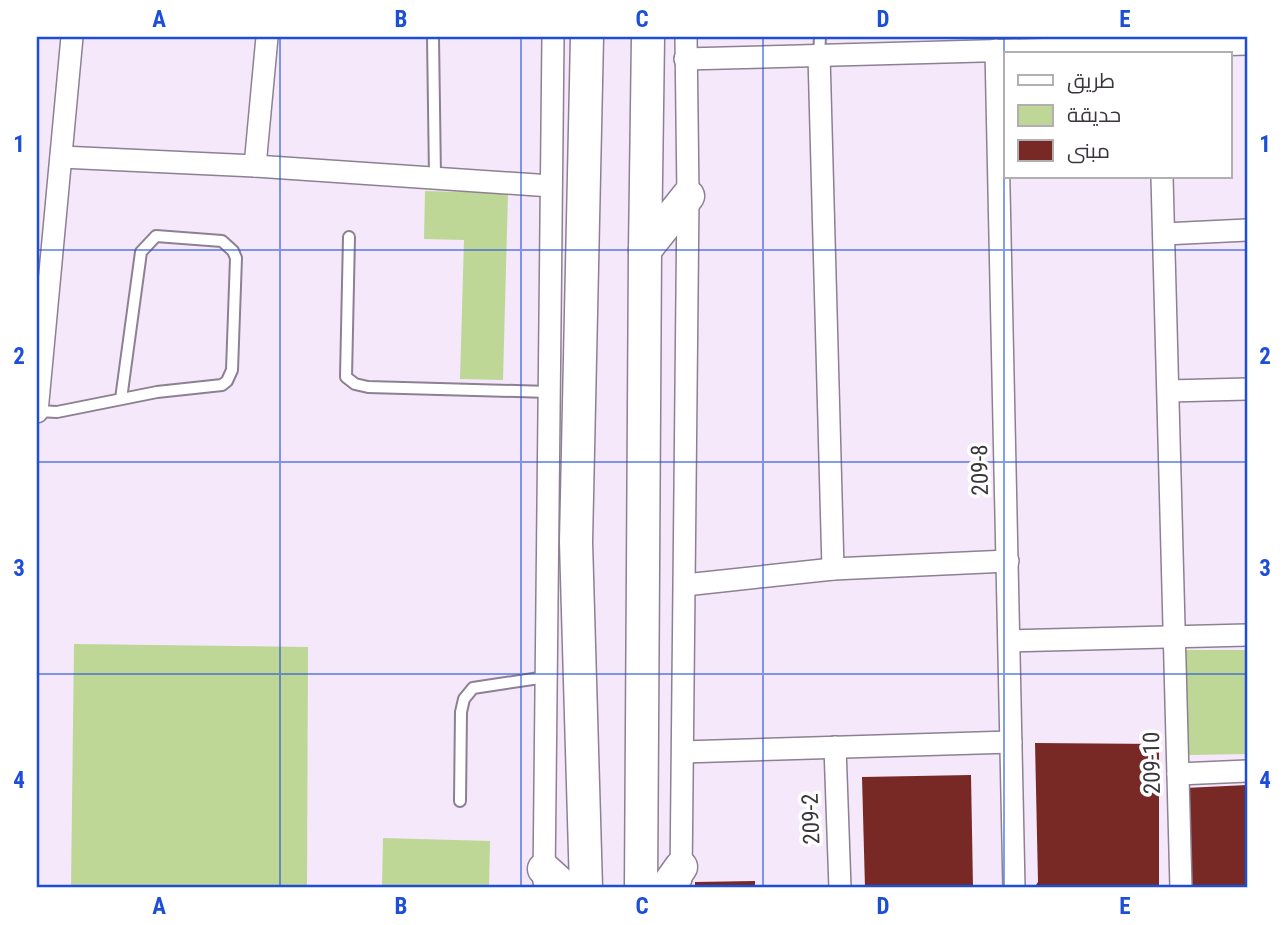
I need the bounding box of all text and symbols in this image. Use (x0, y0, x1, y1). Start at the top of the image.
text: A (152, 6, 166, 33)
text: B (395, 6, 407, 33)
text: C (635, 6, 649, 33)
text: D (877, 6, 890, 33)
text: E (1119, 6, 1131, 33)
legend (1004, 52, 1232, 178)
text: طريق (1067, 69, 1115, 94)
text: حديقة (1067, 103, 1121, 127)
text: 1 (13, 131, 25, 158)
text: 1 (1259, 131, 1271, 158)
text: مبنى (1067, 139, 1110, 164)
text: 2 (13, 343, 25, 370)
text: 2 (1259, 343, 1271, 370)
street label: 209-8 (966, 444, 994, 496)
text: 3 (13, 555, 25, 582)
text: 3 (1259, 555, 1271, 582)
street label: 209-10 (1138, 732, 1166, 794)
text: 4 (13, 767, 25, 794)
text: 4 (1259, 767, 1271, 794)
street label: 209-2 (797, 793, 825, 845)
text: A (152, 893, 166, 920)
text: B (395, 893, 407, 920)
text: C (635, 893, 649, 920)
text: D (877, 893, 890, 920)
text: E (1119, 893, 1131, 920)

